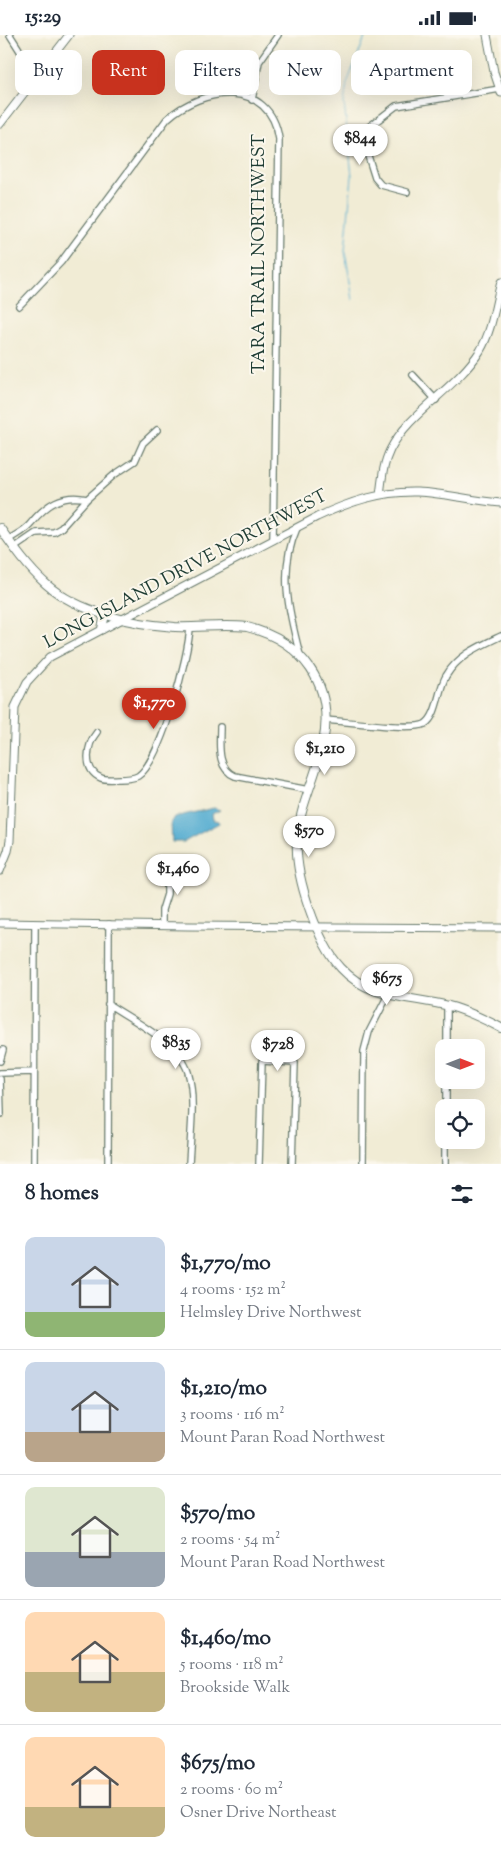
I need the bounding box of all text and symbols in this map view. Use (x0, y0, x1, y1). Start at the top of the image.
text: 15:29 (25, 4, 61, 31)
chip: Buy (15, 50, 82, 95)
chip: Rent (92, 50, 165, 95)
chip: Filters (175, 50, 259, 95)
chip: New (269, 50, 341, 95)
chip: Apartment (351, 50, 472, 95)
pin: $844 (330, 123, 390, 166)
text: $844 (344, 128, 376, 151)
street label: TARA TRAIL NORTHWEST (247, 134, 273, 374)
street label: LONG ISLAND DRIVE NORTHWEST (40, 484, 333, 656)
pin: $1,770 (113, 687, 195, 730)
text: $1,770 (133, 692, 175, 715)
pin: $1,210 (284, 733, 366, 776)
text: $1,210 (305, 738, 345, 761)
pin: $570 (279, 815, 339, 858)
text: $570 (294, 820, 324, 843)
pin: $1,460 (137, 853, 219, 896)
text: $1,460 (157, 858, 199, 881)
pin: $675 (357, 963, 417, 1006)
text: $675 (372, 968, 402, 991)
pin: $835 (146, 1027, 206, 1070)
pin: $728 (248, 1029, 308, 1072)
text: $835 (162, 1032, 190, 1055)
text: $728 (262, 1034, 294, 1057)
north arrow (435, 1039, 485, 1089)
map controls (435, 1039, 485, 1149)
button: locate (435, 1099, 485, 1149)
text: 8 homes (25, 1179, 99, 1209)
icon: filters (448, 1180, 476, 1208)
text: $1,770/mo (180, 1249, 271, 1279)
icon: home (65, 1257, 125, 1317)
text: 4 rooms · 152 m² (180, 1279, 286, 1302)
text: Helmsley Drive Northwest (180, 1302, 362, 1325)
text: $1,210/mo (180, 1374, 267, 1404)
icon: home (65, 1382, 125, 1442)
text: 3 rooms · 116 m² (180, 1404, 285, 1427)
text: Mount Paran Road Northwest (180, 1427, 385, 1450)
text: $570/mo (180, 1499, 255, 1529)
icon: home (65, 1507, 125, 1567)
text: 2 rooms · 54 m² (180, 1529, 280, 1552)
text: Mount Paran Road Northwest (180, 1552, 385, 1575)
text: $1,460/mo (180, 1624, 271, 1654)
icon: home (65, 1632, 125, 1692)
text: 5 rooms · 118 m² (180, 1654, 284, 1677)
text: Brookside Walk (180, 1677, 290, 1700)
text: $675/mo (180, 1749, 255, 1779)
icon: home (65, 1757, 125, 1817)
text: 2 rooms · 60 m² (180, 1779, 283, 1802)
text: Osner Drive Northeast (180, 1802, 337, 1825)

